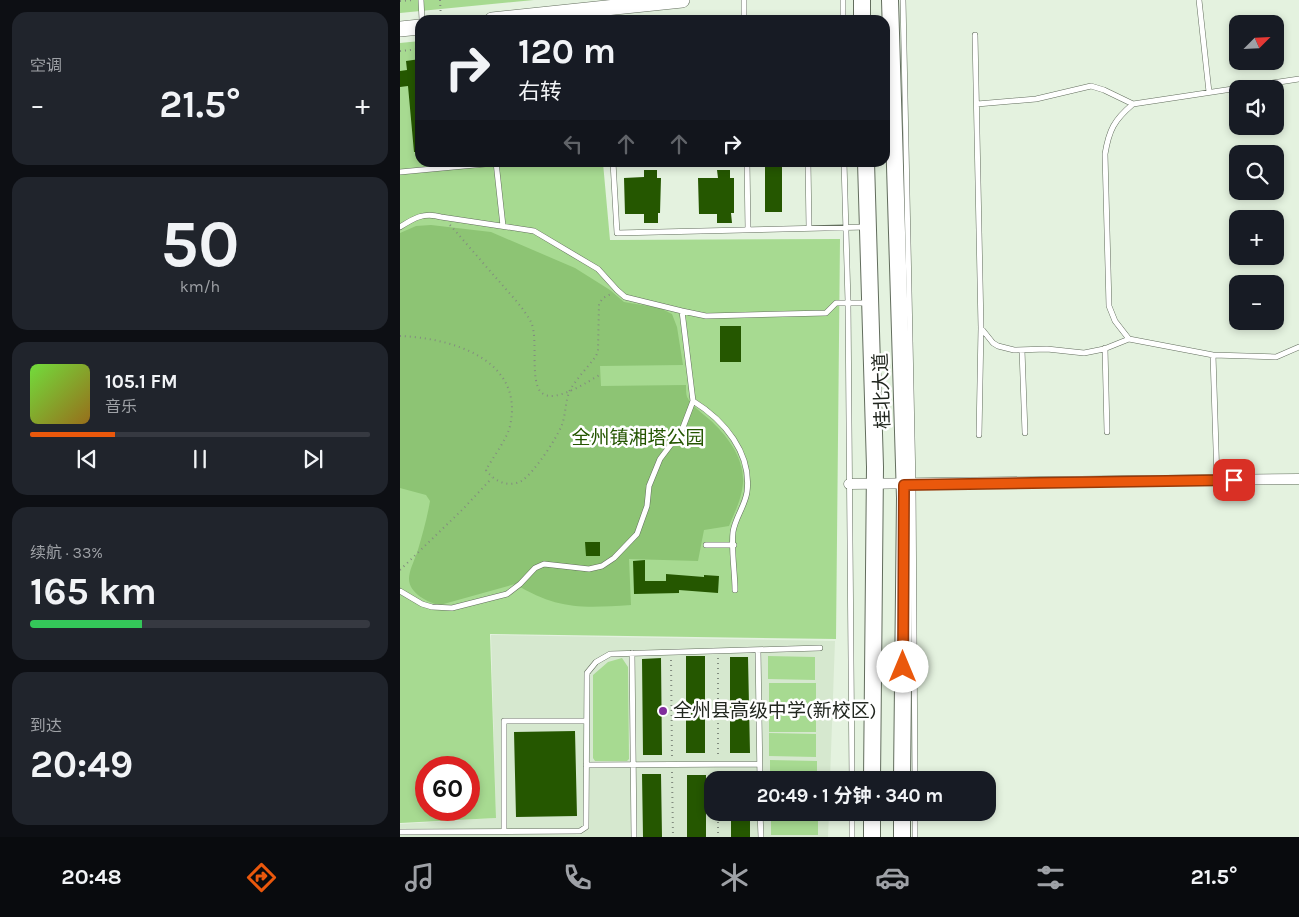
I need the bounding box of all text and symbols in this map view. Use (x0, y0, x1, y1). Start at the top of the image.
north arrow (1229, 15, 1284, 70)
map controls (1229, 15, 1284, 330)
text: 120 m (518, 31, 616, 72)
icon: right (435, 35, 500, 100)
text: 空调 (30, 56, 62, 75)
text: 右转 (518, 79, 562, 105)
button: sound (1229, 80, 1284, 135)
text: 21.5° (159, 82, 241, 127)
text: − (30, 88, 45, 121)
text: + (355, 88, 370, 121)
icon: left (559, 130, 587, 158)
icon: ahead (612, 130, 640, 158)
icon: ahead (665, 130, 693, 158)
icon: right (718, 130, 746, 158)
button: search (1229, 145, 1284, 200)
text: 50 (161, 206, 239, 282)
button: + (1229, 210, 1284, 265)
button: − (1229, 275, 1284, 330)
text: km/h (180, 277, 220, 296)
street label: 桂北大道 (870, 353, 894, 429)
text: 105.1 FM (105, 371, 178, 393)
text: 音乐 (105, 397, 137, 416)
park label: 全州镇湘塔公园 (571, 427, 705, 449)
icon: previous (73, 445, 101, 473)
icon: pause (186, 445, 214, 473)
icon: next (299, 445, 327, 473)
pin (1213, 459, 1255, 501)
icon: arrive (1220, 466, 1248, 494)
text: 续航 · 33% (30, 543, 103, 562)
text: 165 km (30, 569, 157, 614)
position arrow (876, 640, 928, 692)
place label: 全州县高级中学(新校区) (673, 700, 877, 722)
marker: 全州县高级中学(新校区) (657, 705, 669, 717)
text: 到达 (30, 716, 62, 735)
text: 20:49 (30, 742, 133, 787)
speed limit sign: 60 (415, 756, 480, 821)
text: 20:49 · 1 分钟 · 340 m (757, 785, 943, 807)
icon: directions (244, 860, 279, 895)
icon: music (402, 860, 437, 895)
icon: phone (560, 860, 595, 895)
icon: climate (717, 860, 752, 895)
icon: car (875, 860, 910, 895)
icon: filters (1033, 860, 1068, 895)
text: 20:48 (61, 864, 122, 890)
text: 21.5° (1190, 864, 1238, 890)

